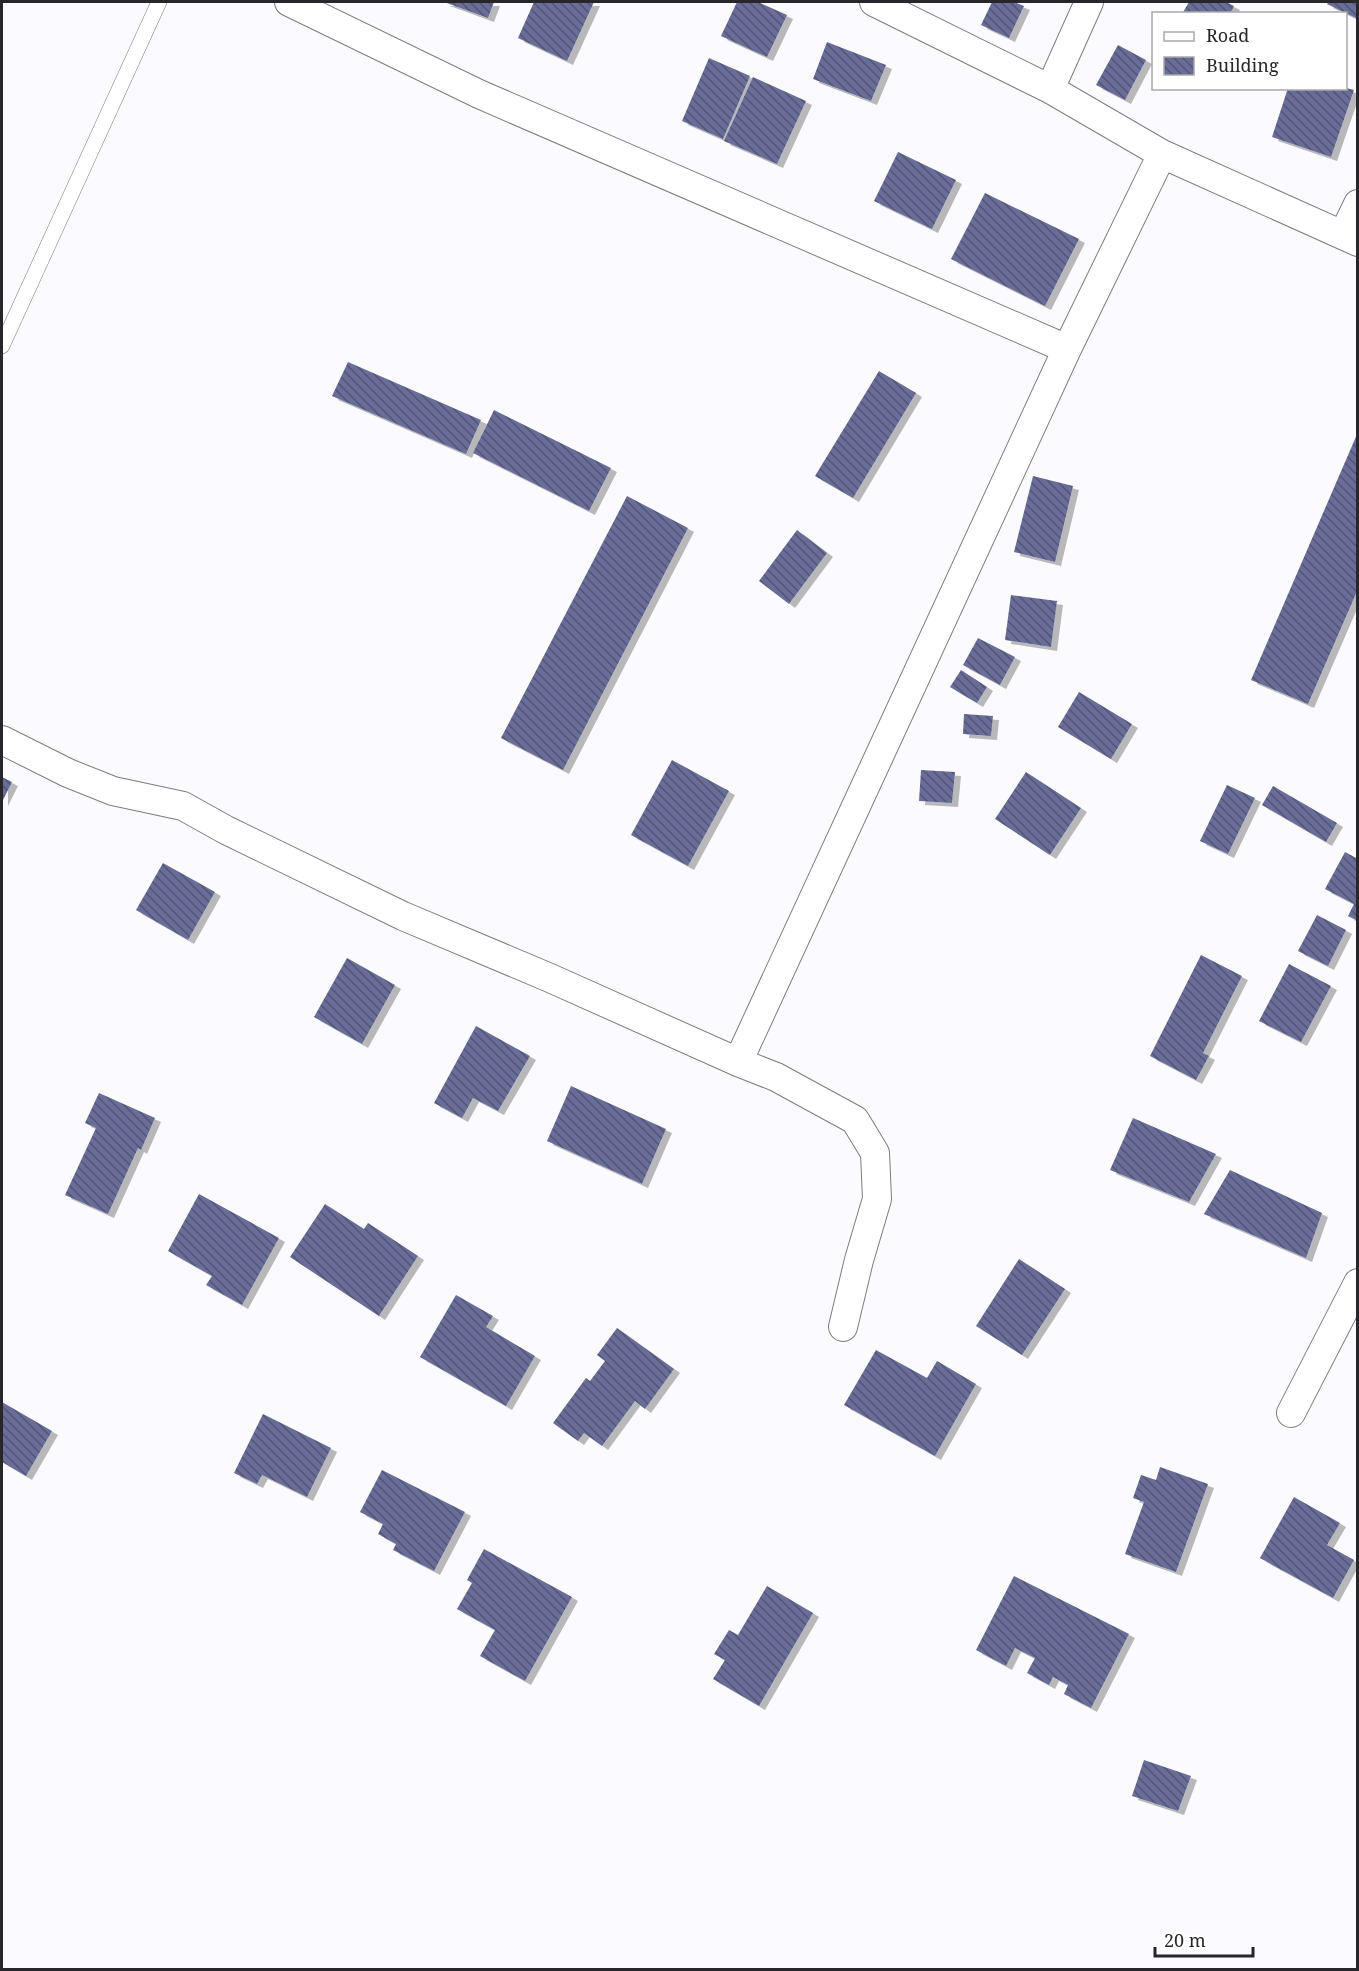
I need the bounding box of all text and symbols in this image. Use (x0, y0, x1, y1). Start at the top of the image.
legend (1152, 12, 1347, 90)
text: Road (1206, 23, 1249, 47)
text: Building (1206, 53, 1279, 77)
scale bar (1155, 1920, 1252, 1958)
text: 20 m (1164, 1928, 1206, 1952)

